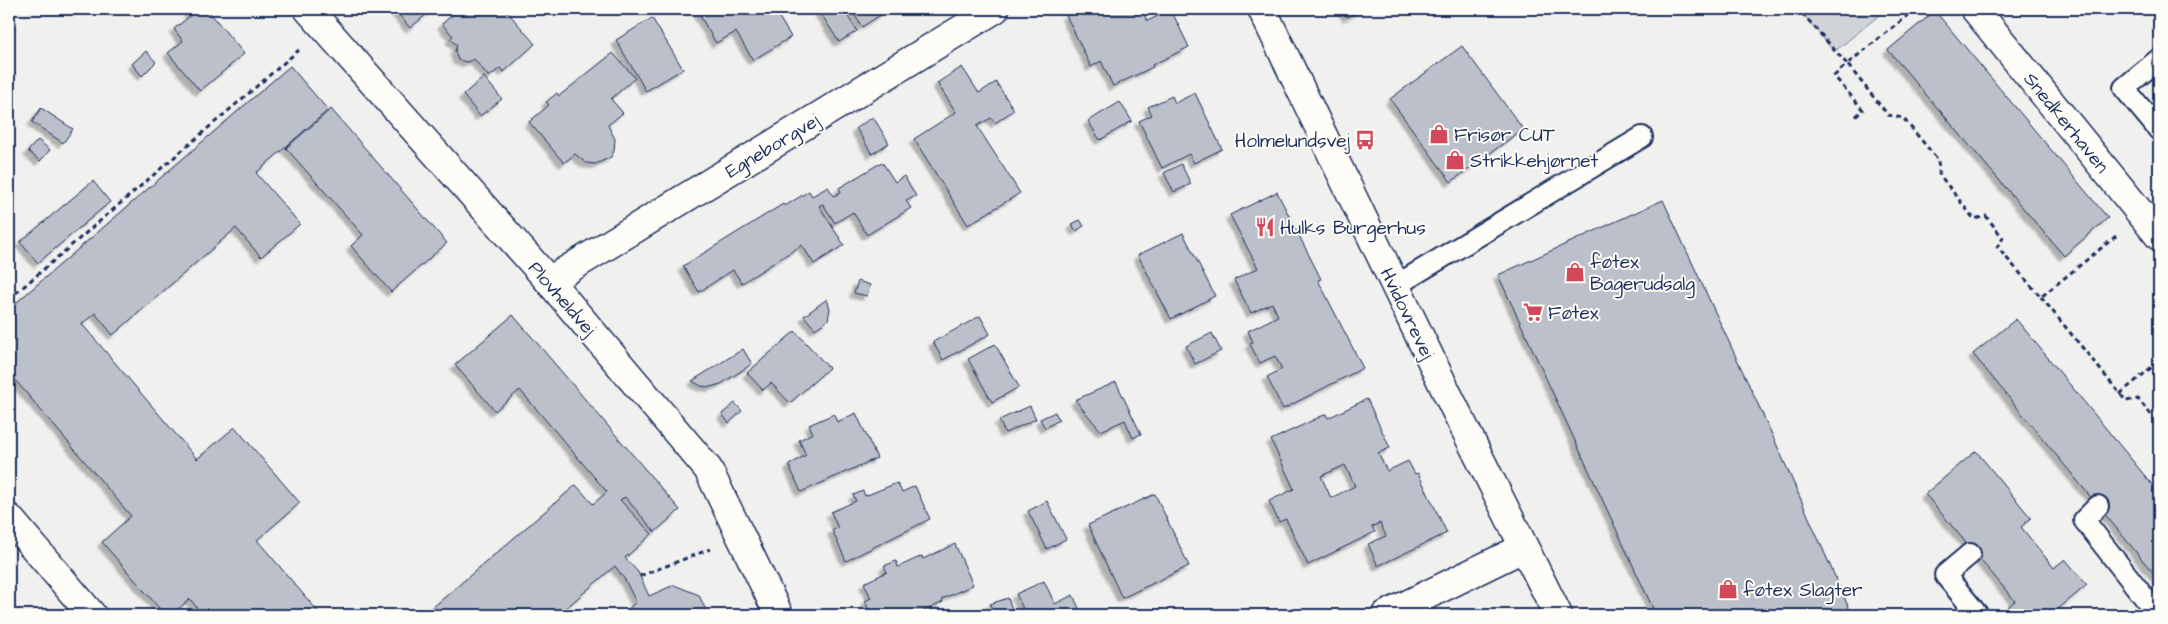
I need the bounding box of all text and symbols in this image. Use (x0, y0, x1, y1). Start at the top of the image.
street label: Snedkerhaven (2017, 67, 2115, 179)
street label: Egneborgvej (720, 107, 826, 186)
place label: Frisør CUT (1454, 122, 1555, 149)
shop icon: Frisør CUT (1428, 123, 1450, 145)
place label: Holmelundsvej (1235, 128, 1351, 155)
bus stop icon: Holmelundsvej (1354, 129, 1376, 151)
place label: Strikkehjørnet (1470, 148, 1599, 175)
shop icon: Strikkehjørnet (1444, 149, 1466, 171)
place label: Hulks Burgerhus (1280, 215, 1426, 243)
restaurant icon: Hulks Burgerhus (1254, 216, 1276, 238)
place label: føtex Bagerudsalg (1590, 249, 1695, 299)
street label: Plovheldvej (522, 256, 602, 343)
shop icon: føtex Bagerudsalg (1564, 261, 1586, 283)
street label: Hvidovrevej (1373, 263, 1441, 365)
place label: Føtex (1548, 300, 1599, 327)
supermarket icon: Føtex (1522, 301, 1544, 323)
place label: føtex Slagter (1743, 577, 1863, 605)
shop icon: føtex Slagter (1717, 578, 1739, 600)

